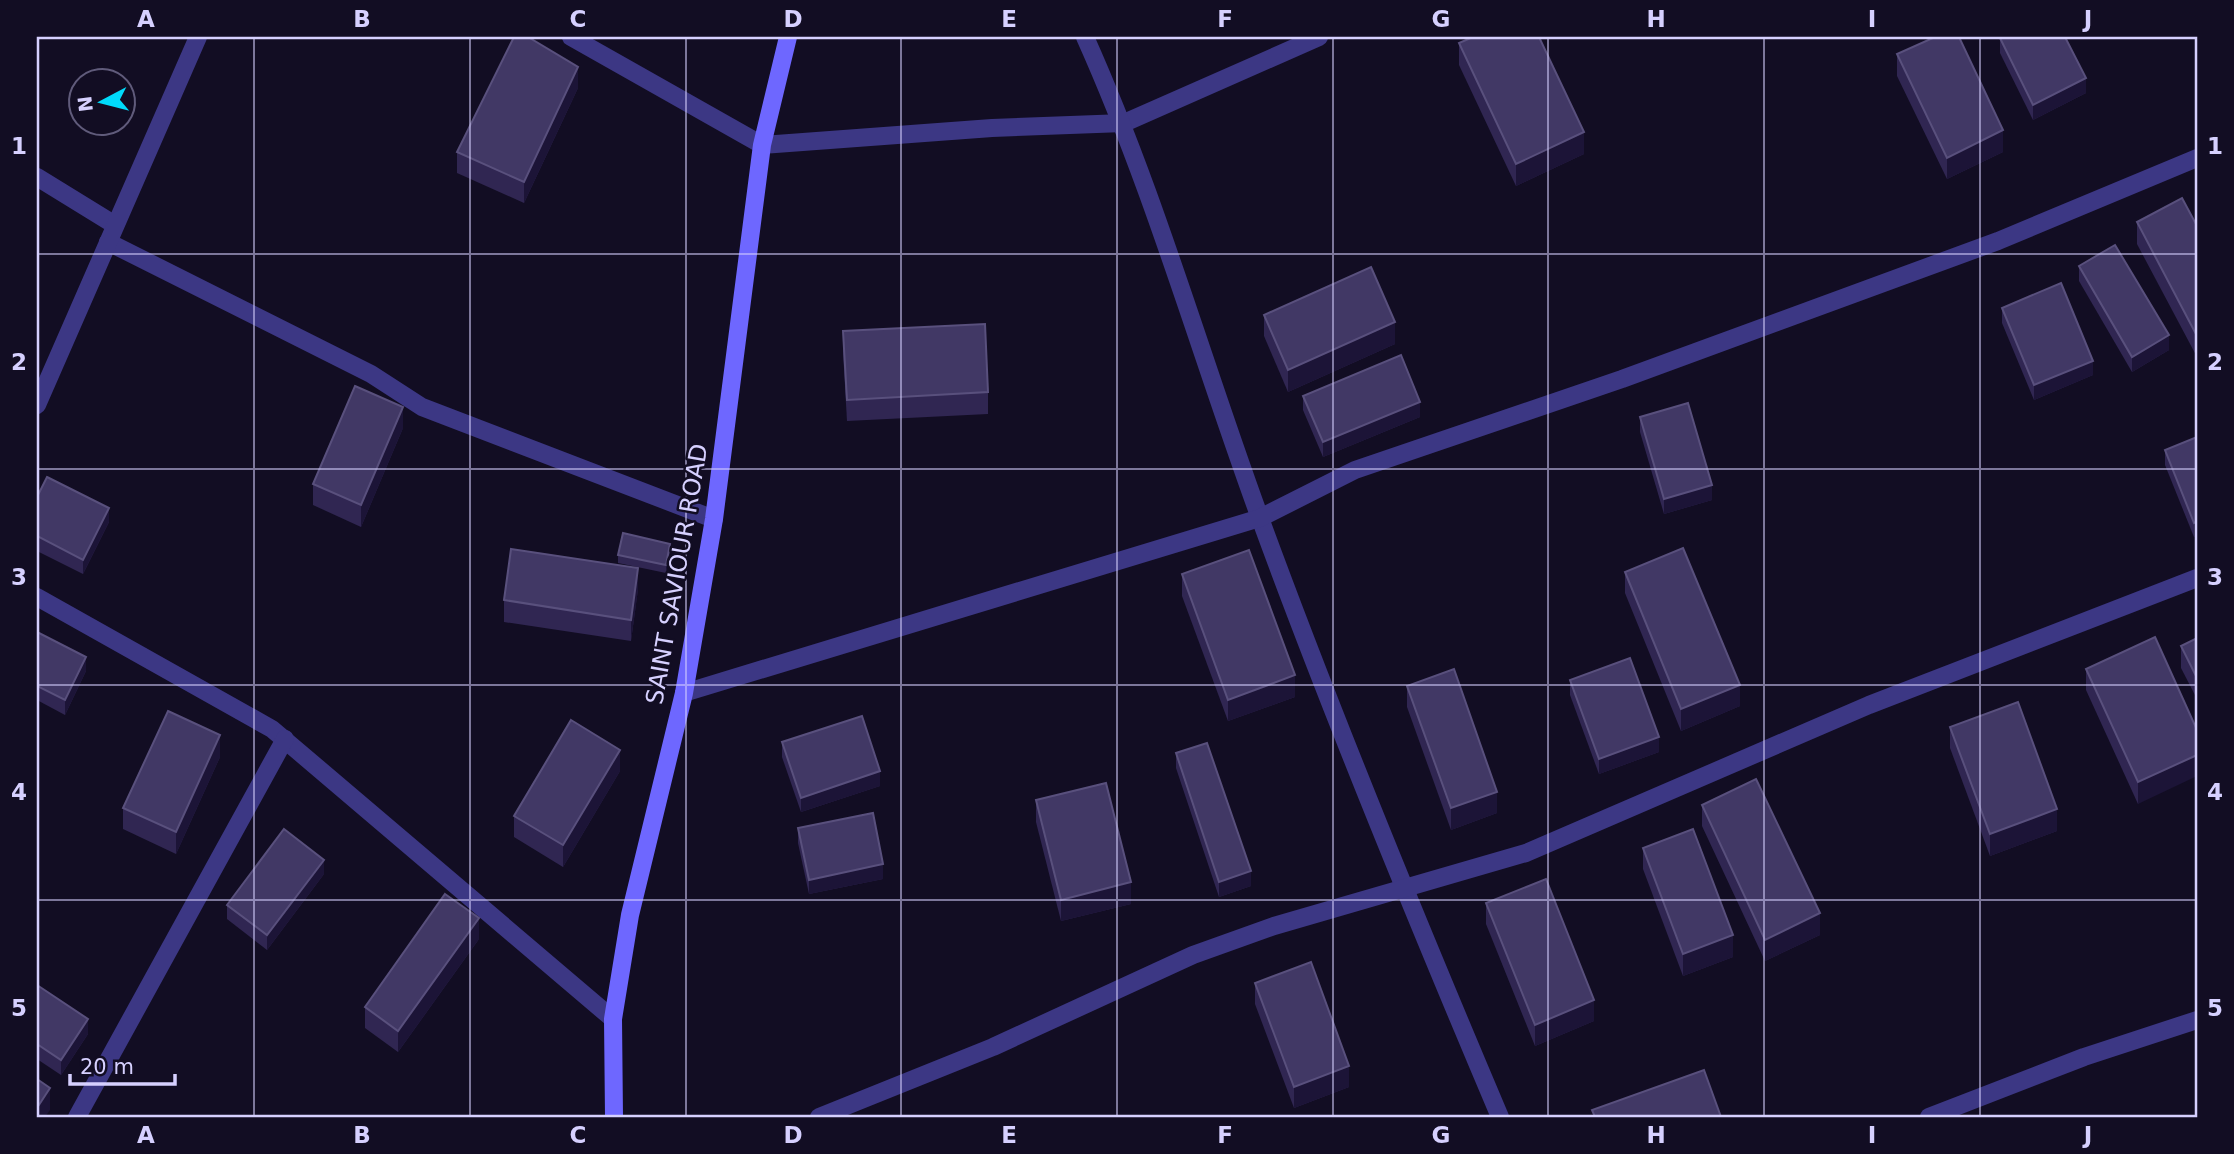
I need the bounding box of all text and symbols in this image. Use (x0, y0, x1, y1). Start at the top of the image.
text: A (137, 6, 155, 32)
text: B (353, 6, 371, 32)
text: C (570, 6, 586, 32)
text: D (783, 6, 803, 32)
text: E (1001, 6, 1017, 32)
text: F (1217, 6, 1233, 32)
text: G (1432, 6, 1450, 32)
text: H (1646, 6, 1666, 32)
text: I (1868, 6, 1876, 32)
text: J (2082, 6, 2092, 32)
north arrow (66, 66, 136, 136)
text: N (73, 95, 97, 113)
text: 1 (11, 133, 27, 159)
text: 1 (2207, 133, 2223, 159)
text: 2 (11, 349, 27, 375)
text: 2 (2207, 349, 2223, 375)
street label: SAINT SAVIOUR ROAD (640, 441, 714, 707)
text: 3 (11, 564, 27, 590)
text: 3 (2207, 564, 2223, 590)
text: 4 (11, 779, 27, 805)
text: 4 (2207, 779, 2223, 805)
text: 5 (11, 995, 27, 1021)
text: 5 (2207, 995, 2223, 1021)
scale bar (70, 1042, 175, 1086)
text: 20 m (80, 1055, 134, 1079)
text: A (137, 1122, 155, 1148)
text: B (353, 1122, 371, 1148)
text: C (570, 1122, 586, 1148)
text: D (783, 1122, 803, 1148)
text: E (1001, 1122, 1017, 1148)
text: F (1217, 1122, 1233, 1148)
text: G (1432, 1122, 1450, 1148)
text: H (1646, 1122, 1666, 1148)
text: I (1868, 1122, 1876, 1148)
text: J (2082, 1122, 2092, 1148)

